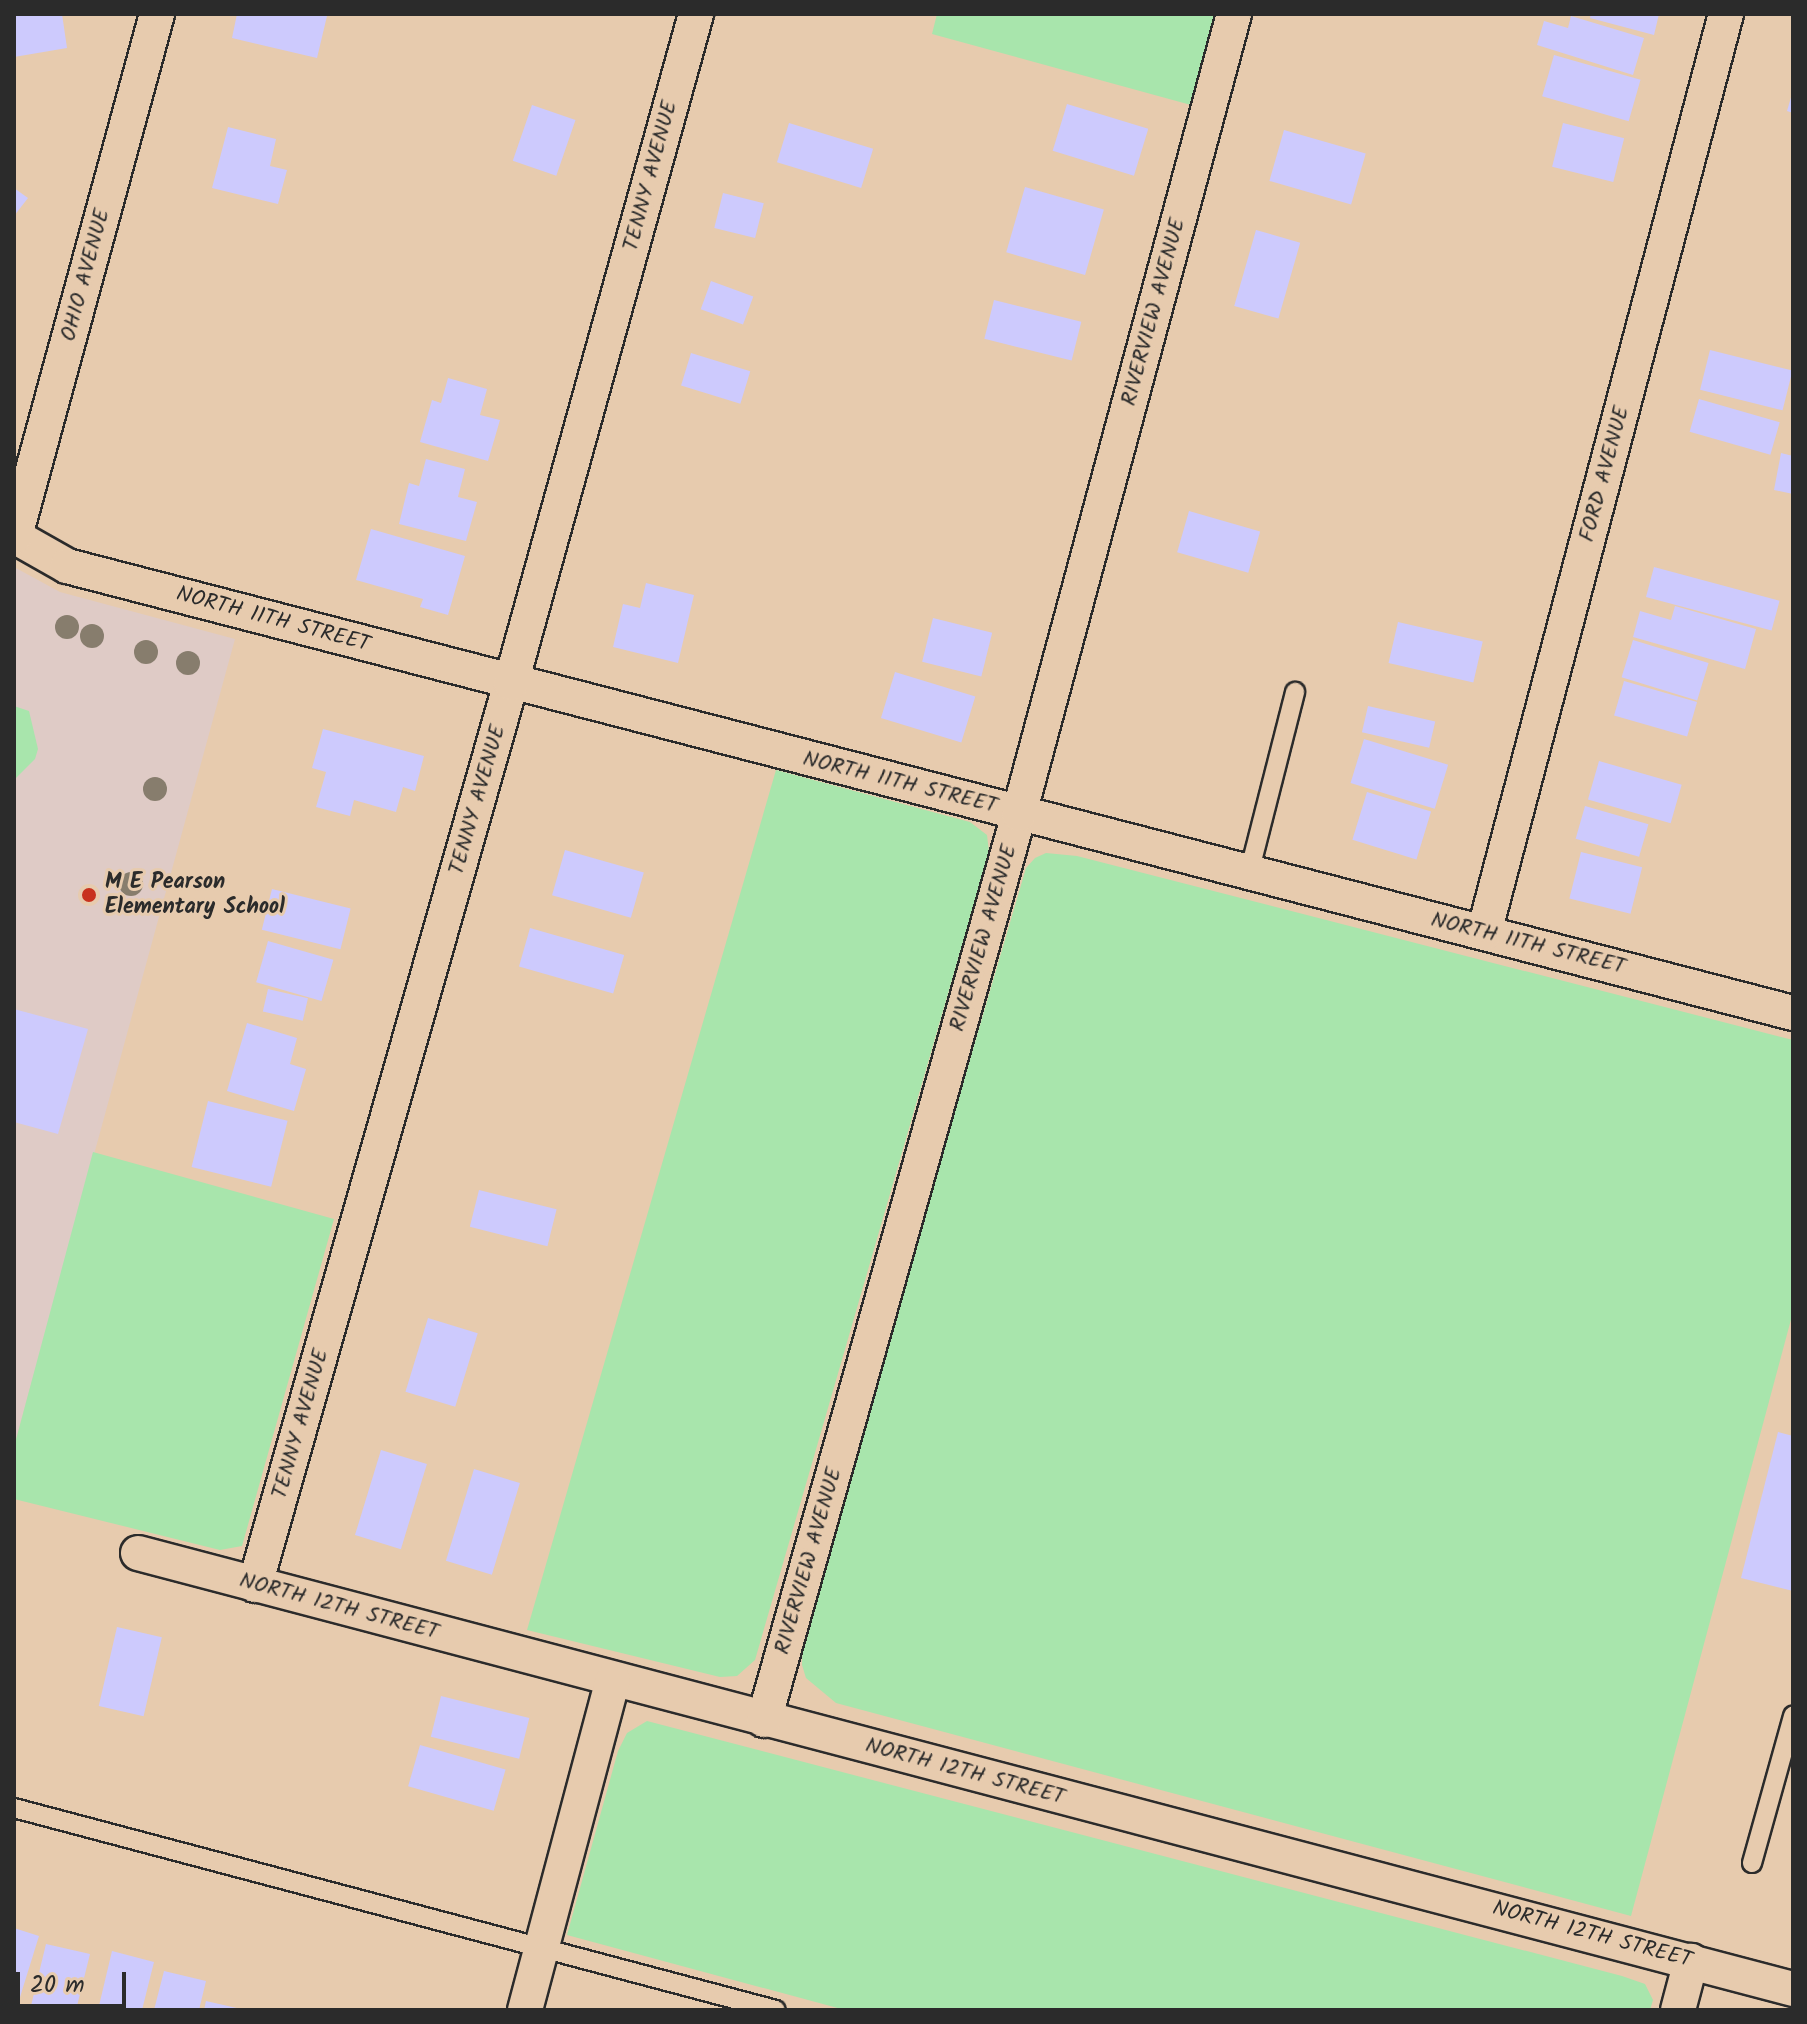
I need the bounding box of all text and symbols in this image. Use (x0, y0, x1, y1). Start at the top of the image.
street label: TENNY AVENUE (618, 98, 684, 254)
street label: OHIO AVENUE (56, 206, 116, 344)
street label: RIVERVIEW AVENUE (1116, 215, 1192, 409)
street label: FORD AVENUE (1574, 403, 1636, 545)
street label: NORTH 11TH STREET (173, 581, 373, 659)
street label: TENNY AVENUE (444, 722, 512, 878)
street label: NORTH 11TH STREET (800, 746, 1000, 820)
street label: RIVERVIEW AVENUE (945, 841, 1023, 1035)
place label: M E Pearson Elementary School (105, 869, 285, 920)
marker: M E Pearson Elementary School (80, 886, 98, 904)
street label: NORTH 11TH STREET (1428, 907, 1628, 981)
street label: TENNY AVENUE (267, 1346, 335, 1502)
street label: RIVERVIEW AVENUE (770, 1464, 848, 1658)
street label: NORTH 12TH STREET (236, 1568, 442, 1646)
street label: NORTH 12TH STREET (862, 1733, 1068, 1811)
street label: NORTH 12TH STREET (1489, 1896, 1695, 1974)
scale bar (20, 1956, 130, 2006)
text: 20 m (30, 1966, 85, 2005)

